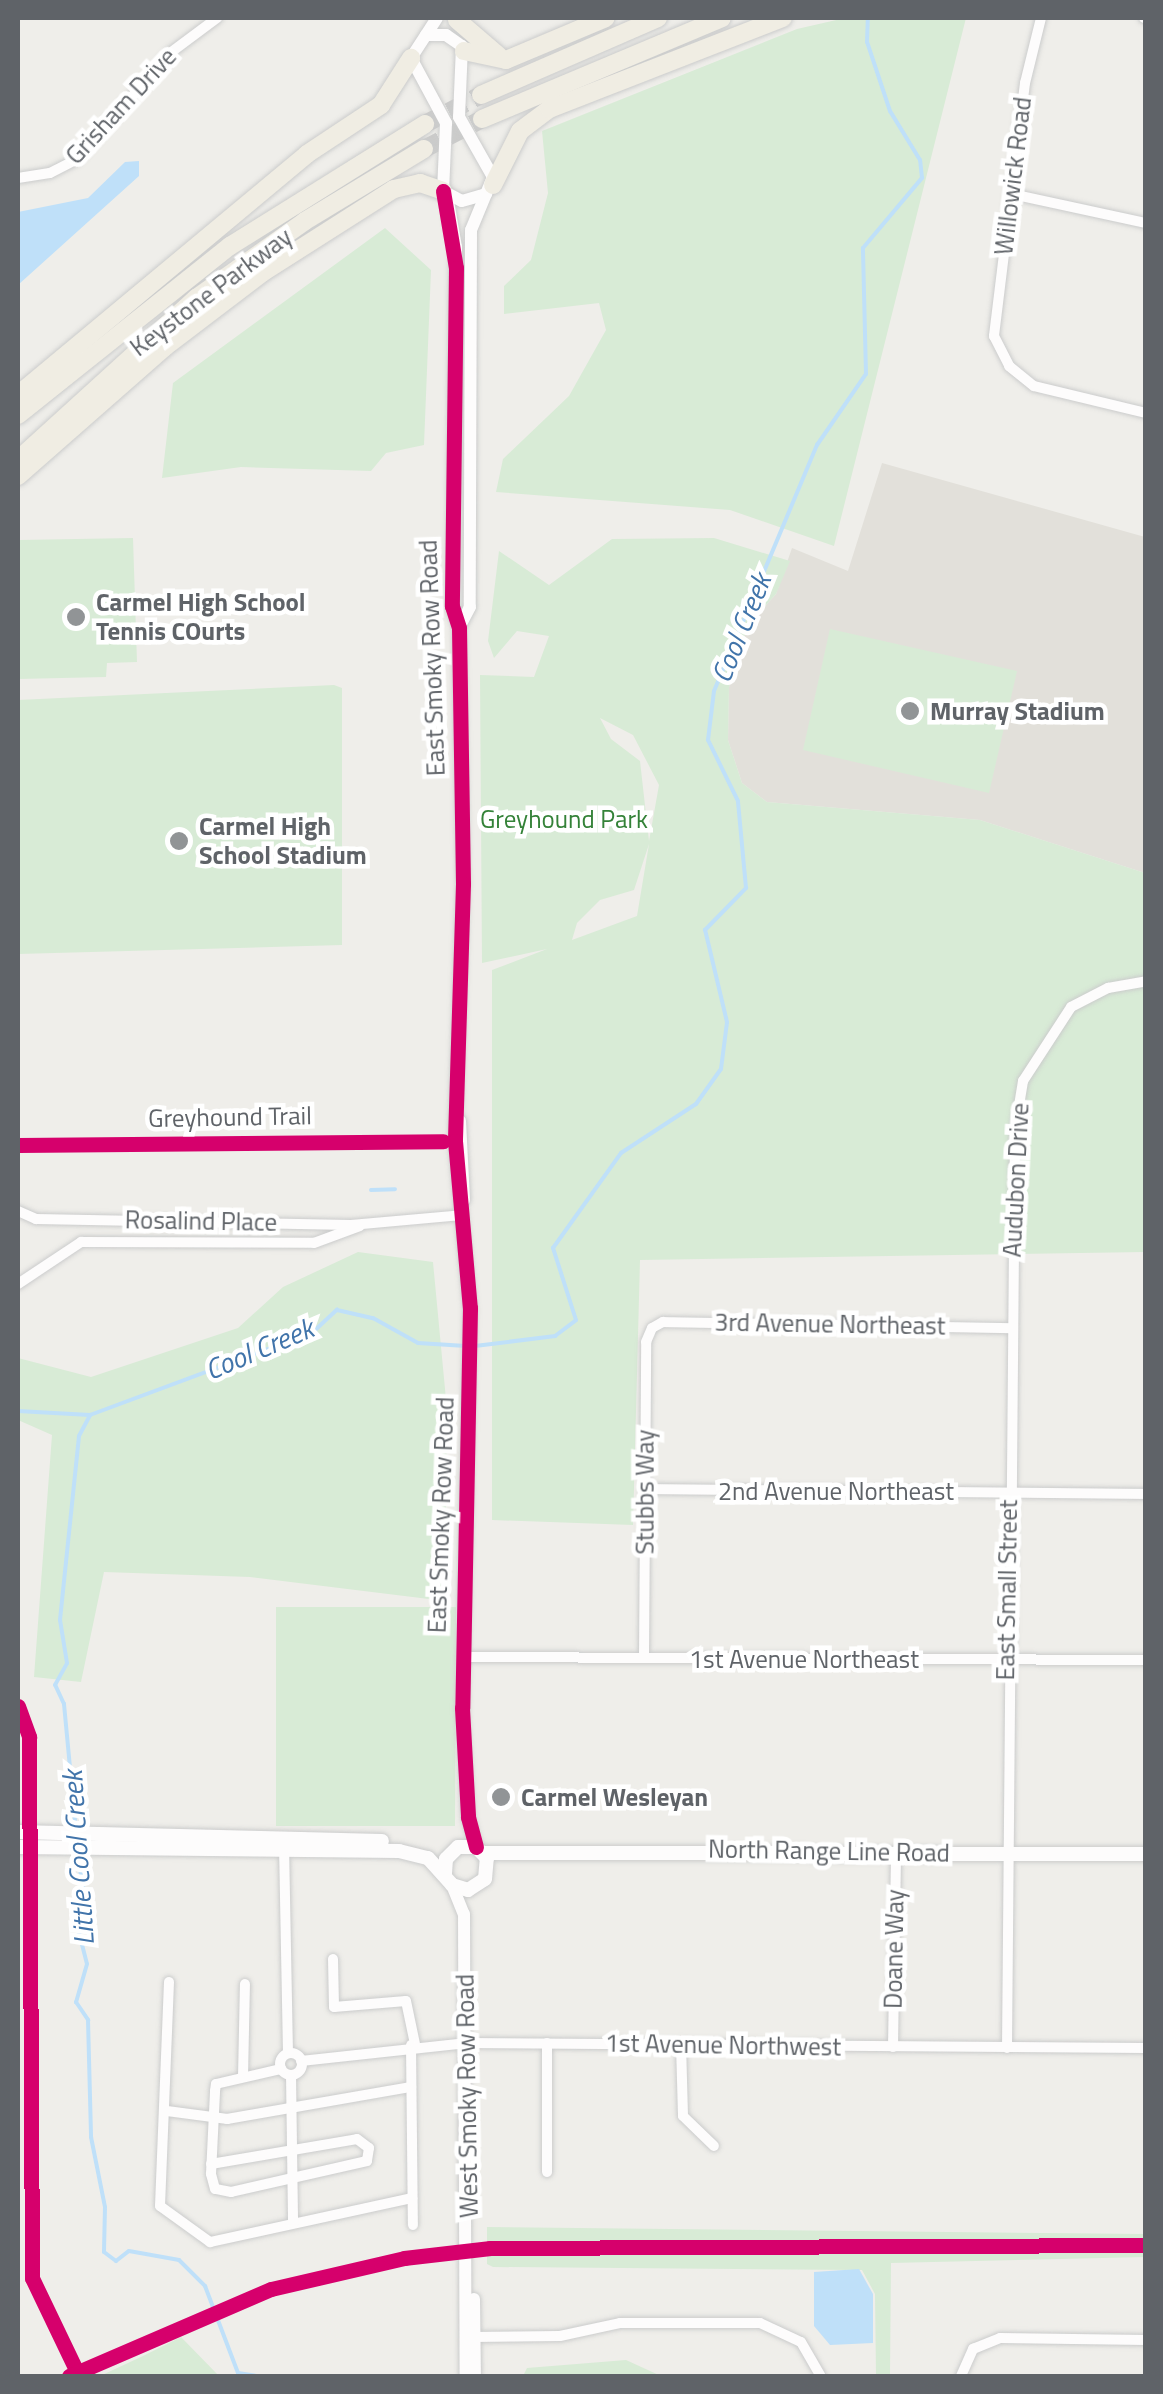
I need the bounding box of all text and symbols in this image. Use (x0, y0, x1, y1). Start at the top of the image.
street label: Grisham Drive (60, 42, 182, 170)
street label: Willowick Road (988, 95, 1038, 257)
street label: Keystone Parkway (124, 221, 298, 363)
street label: East Smoky Row Road (413, 539, 451, 777)
water label: Cool Creek (704, 569, 778, 687)
place label: Carmel High School Tennis COurts (96, 588, 306, 647)
marker: Carmel High School Tennis COurts (65, 606, 87, 628)
place label: Murray Stadium (930, 696, 1105, 726)
marker: Murray Stadium (899, 700, 921, 722)
park label: Greyhound Park (480, 804, 648, 834)
place label: Carmel High School Stadium (199, 812, 367, 871)
marker: Carmel High School Stadium (168, 830, 190, 852)
street label: Greyhound Trail (148, 1101, 312, 1133)
street label: Audubon Drive (997, 1102, 1035, 1258)
street label: Rosalind Place (125, 1205, 277, 1237)
street label: 3rd Avenue Northeast (714, 1307, 946, 1341)
water label: Cool Creek (200, 1311, 318, 1387)
street label: East Smoky Row Road (422, 1396, 460, 1634)
street label: Stubbs Way (630, 1429, 660, 1555)
street label: 2nd Avenue Northeast (718, 1476, 954, 1506)
street label: East Small Street (990, 1499, 1024, 1681)
street label: 1st Avenue Northeast (689, 1644, 919, 1674)
water label: Little Cool Creek (55, 1769, 101, 1947)
place label: Carmel Wesleyan (521, 1782, 708, 1812)
marker: Carmel Wesleyan (490, 1786, 512, 1808)
street label: North Range Line Road (708, 1834, 950, 1868)
street label: Doane Way (878, 1889, 910, 2009)
street label: West Smoky Row Road (450, 1974, 484, 2218)
street label: 1st Avenue Northwest (605, 2028, 841, 2062)

